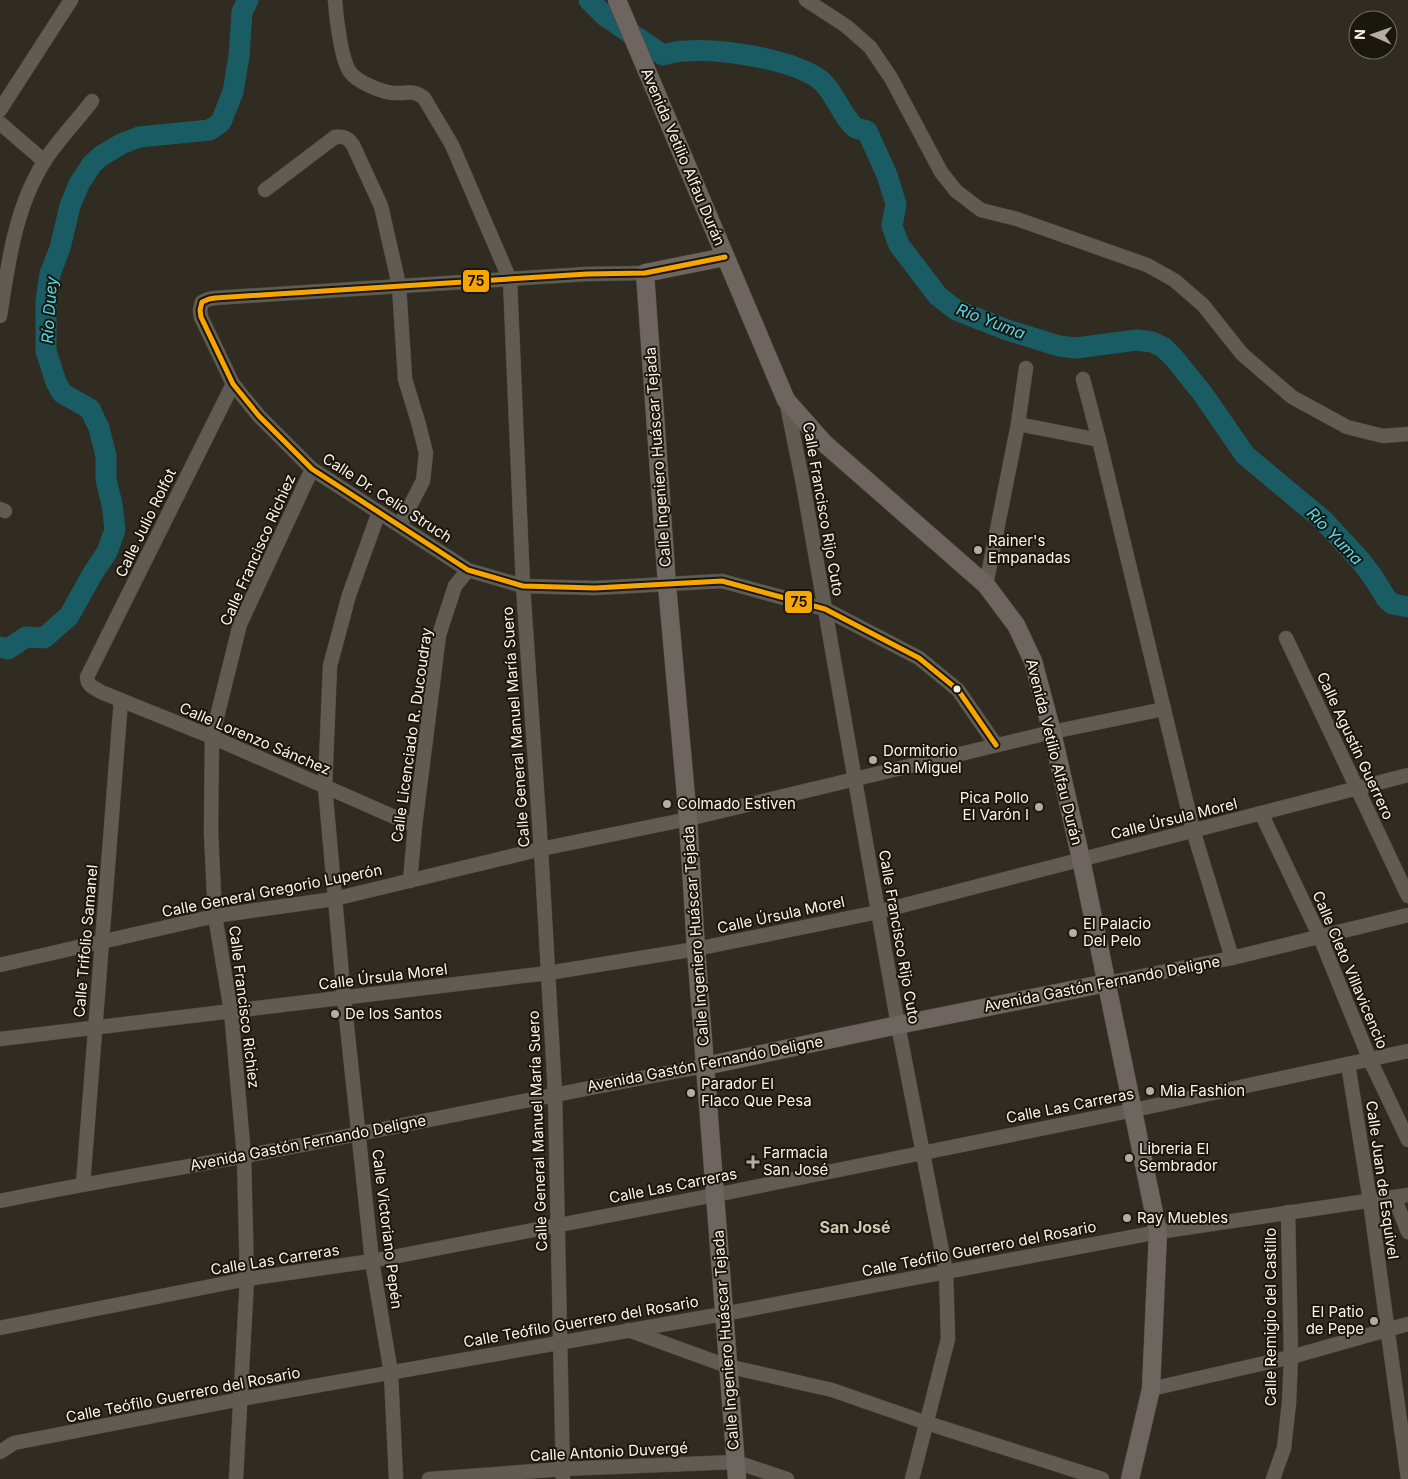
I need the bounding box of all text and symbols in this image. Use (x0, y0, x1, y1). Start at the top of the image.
north arrow (1348, 10, 1398, 60)
text: N (1351, 29, 1368, 40)
street label: Avenida Vetilio Alfau Durán (637, 65, 730, 249)
line badge: 75 (462, 269, 490, 293)
text: 75 (468, 272, 485, 289)
water label: Río Duey (37, 275, 61, 344)
water label: Río Yuma (954, 299, 1028, 343)
street label: Calle Ingeniero Huáscar Tejada (640, 346, 675, 568)
street label: Calle Francisco Rijo Cuto (799, 420, 848, 598)
street label: Calle Dr. Celio Struch (319, 449, 455, 546)
street label: Calle Julio Rolfot (111, 465, 180, 580)
street label: Calle Francisco Richiez (216, 471, 300, 629)
water label: Río Yuma (1303, 503, 1367, 569)
place label: Rainer's Empanadas (988, 531, 1071, 567)
marker: Rainer's Empanadas (972, 544, 984, 556)
line badge: 75 (784, 590, 813, 614)
text: 75 (791, 593, 808, 610)
street label: Calle General Manuel María Suero (498, 606, 533, 848)
street label: Calle Licenciado R. Ducoudray (387, 626, 436, 844)
street label: Avenida Vetilio Alfau Durán (1022, 657, 1087, 847)
street label: Calle Agustín Guerrero (1313, 669, 1398, 823)
unlabelled marker (952, 684, 962, 694)
street label: Calle Lorenzo Sánchez (177, 698, 334, 779)
place label: Dormitorio San Miguel (883, 741, 962, 777)
marker: Dormitorio San Miguel (867, 754, 879, 766)
place label: Pica Pollo El Varón I (960, 788, 1029, 824)
place label: Colmado Estiven (677, 794, 796, 813)
street label: Calle Úrsula Morel (1109, 794, 1239, 843)
marker: Colmado Estiven (661, 798, 673, 810)
marker: Pica Pollo El Varón I (1033, 801, 1045, 813)
street label: Calle Ingeniero Huáscar Tejada (678, 825, 713, 1047)
street label: Calle Francisco Rijo Cuto (875, 848, 924, 1026)
street label: Calle General Gregorio Luperón (160, 860, 384, 921)
street label: Calle Trifolio Samanel (69, 864, 102, 1018)
street label: Calle Cleto Villavicencio (1309, 888, 1392, 1052)
street label: Calle Úrsula Morel (715, 892, 846, 937)
place label: El Palacio Del Pelo (1083, 914, 1151, 950)
street label: Calle Francisco Richiez (225, 924, 264, 1090)
marker: El Palacio Del Pelo (1067, 927, 1079, 939)
street label: Avenida Gastón Fernando Deligne (982, 951, 1222, 1016)
street label: Calle Úrsula Morel (317, 959, 449, 994)
place label: De los Santos (345, 1004, 442, 1023)
marker: De los Santos (329, 1008, 341, 1020)
street label: Calle General Manuel María Suero (524, 1010, 551, 1252)
street label: Avenida Gastón Fernando Deligne (585, 1031, 825, 1096)
place label: Parador El Flaco Que Pesa (701, 1074, 812, 1110)
place label: Mia Fashion (1160, 1081, 1245, 1100)
street label: Calle Las Carreras (1004, 1084, 1136, 1127)
marker: Mia Fashion (1144, 1085, 1156, 1097)
marker: Parador El Flaco Que Pesa (685, 1087, 697, 1099)
street label: Calle Juan de Esquivel (1362, 1099, 1403, 1260)
street label: Avenida Gastón Fernando Deligne (188, 1110, 428, 1175)
place label: Libreria El Sembrador (1139, 1139, 1218, 1175)
place label: Farmacia San José (763, 1143, 828, 1179)
street label: Calle Victoriano Pepén (368, 1148, 407, 1310)
marker: Libreria El Sembrador (1123, 1152, 1135, 1164)
marker: Farmacia San José (747, 1156, 759, 1168)
street label: Calle Las Carreras (607, 1164, 739, 1207)
place label: Ray Muebles (1137, 1208, 1228, 1227)
marker: Ray Muebles (1121, 1212, 1133, 1224)
street label: Calle Teófilo Guerrero del Rosario (860, 1216, 1098, 1281)
district label: San José (819, 1217, 891, 1237)
street label: Calle Remigio del Castillo (1261, 1228, 1280, 1406)
street label: Calle Ingeniero Huáscar Tejada (708, 1229, 743, 1451)
street label: Calle Las Carreras (209, 1240, 341, 1279)
street label: Calle Teófilo Guerrero del Rosario (462, 1291, 700, 1352)
place label: El Patio de Pepe (1306, 1302, 1364, 1338)
marker: El Patio de Pepe (1368, 1315, 1380, 1327)
street label: Calle Teófilo Guerrero del Rosario (64, 1362, 302, 1427)
street label: Calle Antonio Duvergé (529, 1438, 688, 1465)

